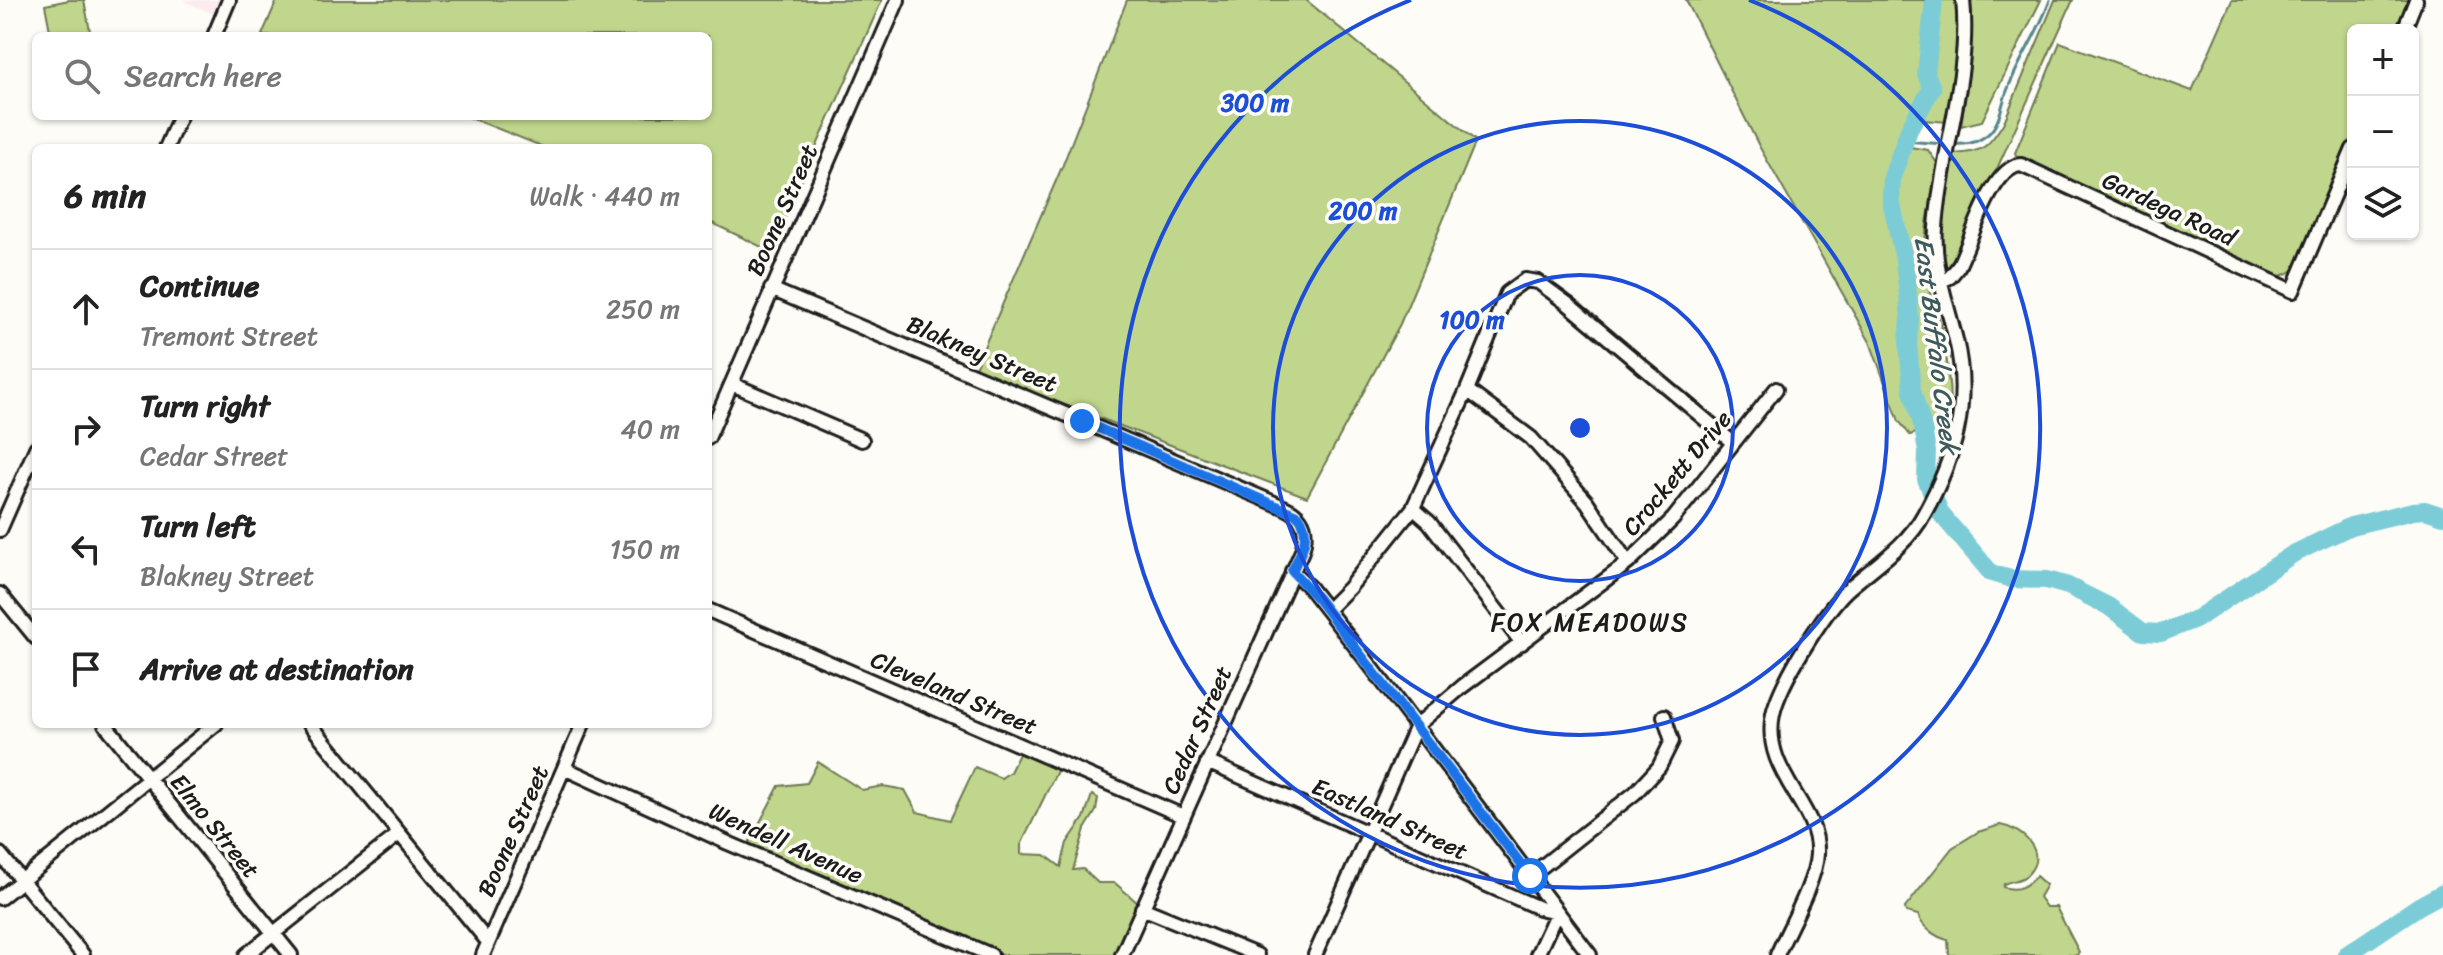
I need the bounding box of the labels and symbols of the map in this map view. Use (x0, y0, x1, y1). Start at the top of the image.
text: 300 m (1220, 82, 1290, 124)
street label: Boone Street (734, 137, 830, 283)
street label: Gardega Road (2095, 160, 2245, 259)
text: 200 m (1328, 190, 1398, 232)
water label: East Buffalo Creek (1901, 234, 1973, 459)
text: 100 m (1439, 299, 1505, 341)
street label: Blakney Street (900, 303, 1064, 405)
street label: Crockett Drive (1611, 400, 1743, 546)
route end (1064, 403, 1100, 439)
centre of rings (1566, 414, 1594, 442)
district label: FOX MEADOWS (1491, 599, 1689, 645)
street label: Cleveland Street (864, 639, 1044, 747)
street label: Cedar Street (1150, 659, 1244, 801)
street label: Boone Street (465, 758, 561, 904)
street label: Elmo Street (159, 764, 271, 888)
street label: Eastland Street (1305, 766, 1475, 872)
street label: Wendell Avenue (702, 790, 870, 896)
route start (1512, 858, 1548, 894)

